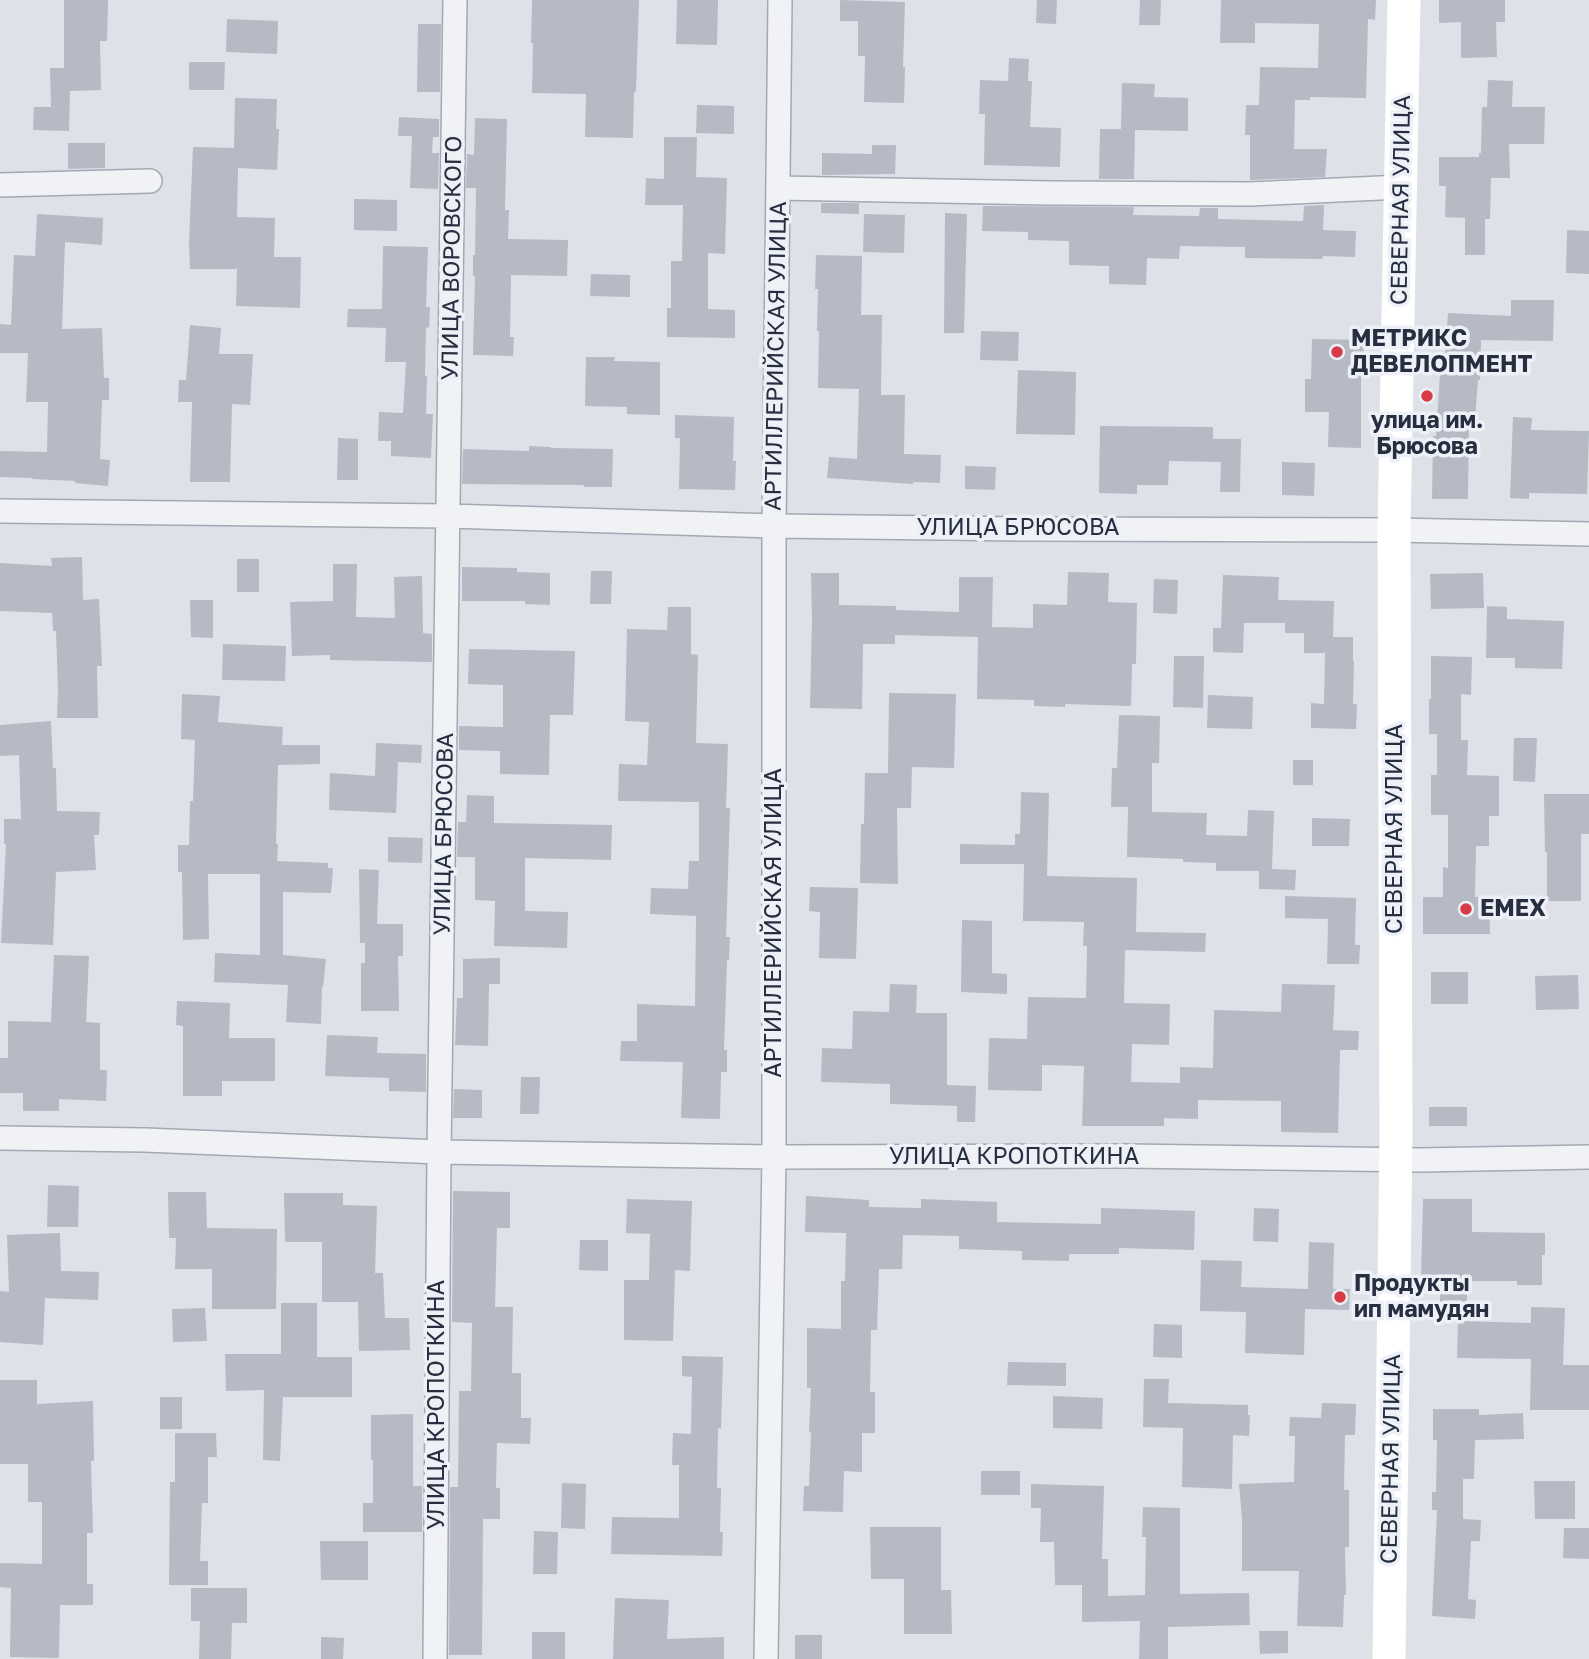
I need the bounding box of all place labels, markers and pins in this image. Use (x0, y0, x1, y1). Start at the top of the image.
place label: МЕТРИКС ДЕВЕЛОПМЕНТ (1351, 325, 1532, 379)
marker: МЕТРИКС ДЕВЕЛОПМЕНТ (1329, 344, 1345, 360)
marker: улица им. Брюсова (1419, 388, 1435, 404)
place label: улица им. Брюсова (1371, 407, 1483, 461)
place label: EMEX (1480, 895, 1546, 923)
marker: EMEX (1458, 901, 1474, 917)
place label: Продукты ип мамудян (1354, 1270, 1489, 1324)
marker: Продукты ип мамудян (1332, 1289, 1348, 1305)

